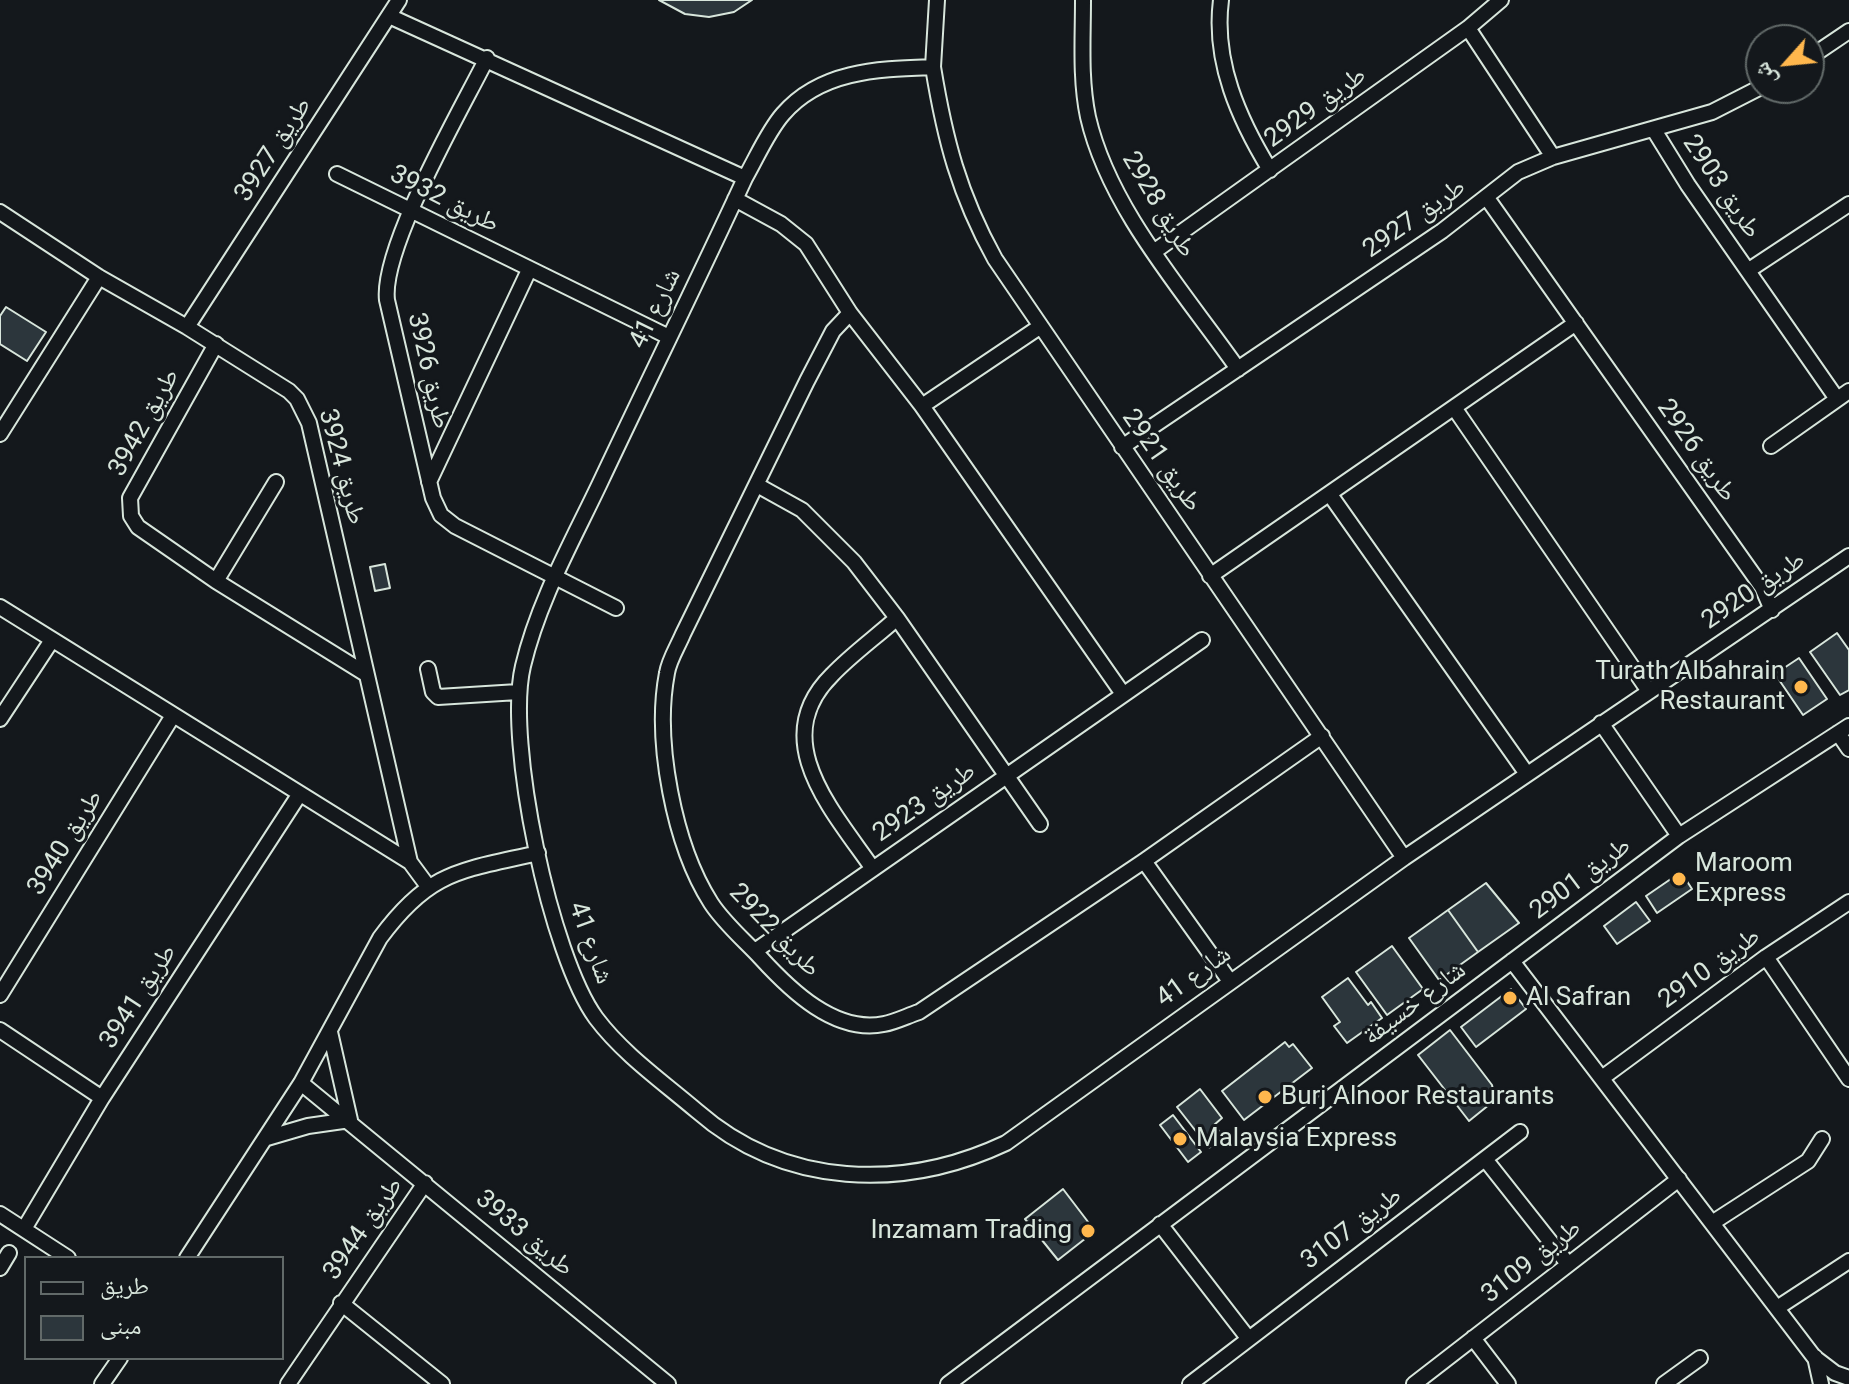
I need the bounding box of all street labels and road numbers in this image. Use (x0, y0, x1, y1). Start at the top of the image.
street label: طريق 2929 (1259, 61, 1373, 155)
street label: طريق 3927 (229, 92, 319, 208)
street label: طريق 2903 (1675, 129, 1767, 245)
street label: طريق 2928 (1114, 146, 1202, 264)
street label: طريق 3932 (384, 159, 504, 241)
street label: طريق 2927 (1358, 172, 1472, 266)
street label: شارع 41 (623, 264, 689, 354)
street label: طريق 3926 (400, 310, 456, 432)
street label: طريق 3942 (103, 364, 187, 482)
street label: طريق 2926 (1649, 394, 1743, 508)
street label: طريق 2921 (1114, 404, 1208, 518)
street label: طريق 3924 (311, 406, 371, 528)
street label: طريق 2920 (1696, 545, 1812, 637)
street label: طريق 2923 (868, 756, 982, 850)
street label: طريق 3940 (21, 785, 111, 901)
street label: طريق 2901 (1524, 831, 1638, 927)
street label: طريق 2922 (722, 878, 826, 984)
street label: شارع 41 (561, 898, 619, 988)
street label: طريق 2910 (1653, 922, 1767, 1016)
street label: طريق 3941 (94, 939, 184, 1055)
street label: شارع 41 (1150, 939, 1238, 1015)
street label: شارع خسيفة (1357, 955, 1473, 1053)
street label: طريق 3944 (317, 1172, 411, 1286)
street label: طريق 3107 (1295, 1181, 1409, 1277)
street label: طريق 3933 (469, 1184, 579, 1284)
street label: طريق 3109 (1476, 1213, 1588, 1311)

